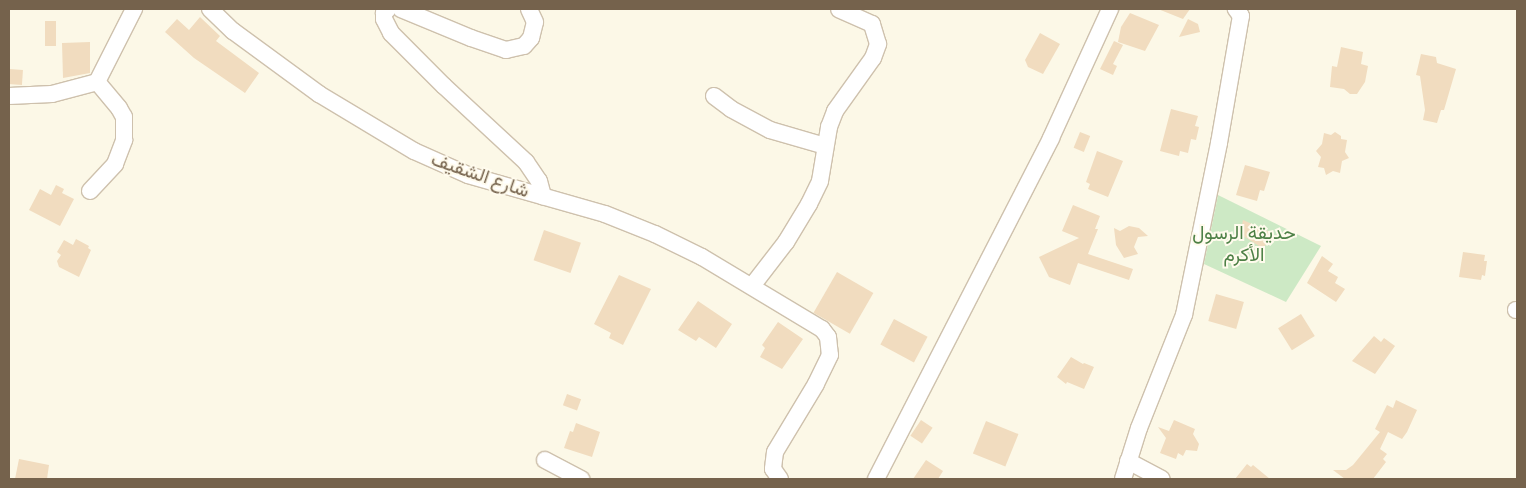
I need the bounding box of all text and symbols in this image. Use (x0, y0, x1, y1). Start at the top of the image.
street label: شارع الشقيف (428, 149, 532, 203)
park label: حديقة الرسول الأكرم (1192, 223, 1296, 267)

